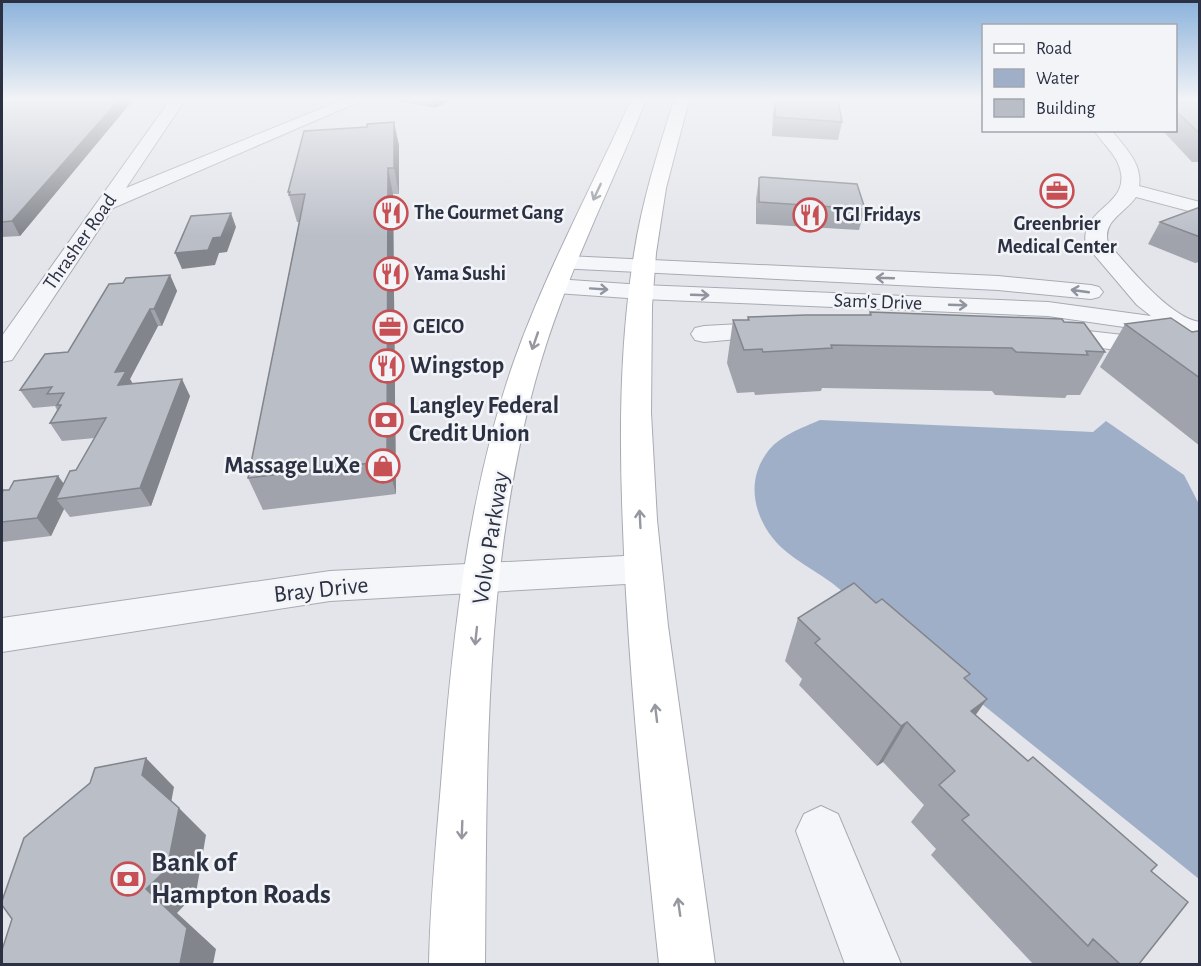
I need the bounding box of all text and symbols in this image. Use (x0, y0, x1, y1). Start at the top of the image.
legend (982, 24, 1177, 132)
text: Road (1036, 40, 1072, 58)
text: Water (1036, 70, 1079, 88)
text: Building (1036, 100, 1096, 118)
office icon: Greenbrier Medical Center (1039, 173, 1075, 209)
one-way arrow (591, 182, 603, 200)
street label: Thrasher Road (40, 190, 120, 294)
restaurant icon: The Gourmet Gang (373, 195, 409, 231)
restaurant icon: TGI Fridays (792, 197, 828, 233)
place label: The Gourmet Gang (414, 203, 564, 223)
place label: TGI Fridays (833, 205, 921, 225)
place label: Greenbrier Medical Center (997, 214, 1117, 257)
restaurant icon: Yama Sushi (373, 256, 409, 292)
place label: Yama Sushi (414, 264, 506, 284)
one-way arrow (876, 273, 896, 284)
one-way arrow (588, 284, 608, 295)
one-way arrow (1070, 285, 1090, 296)
one-way arrow (690, 289, 709, 300)
street label: Sam's Drive (833, 290, 923, 314)
one-way arrow (947, 300, 967, 311)
office icon: GEICO (372, 309, 408, 345)
place label: GEICO (413, 317, 464, 337)
one-way arrow (529, 331, 540, 350)
restaurant icon: Wingstop (369, 348, 405, 384)
place label: Wingstop (410, 354, 504, 378)
place label: Langley Federal Credit Union (409, 394, 559, 446)
bank icon: Langley Federal Credit Union (368, 402, 404, 438)
shop icon: Massage LuXe (365, 448, 401, 484)
place label: Massage LuXe (224, 454, 360, 478)
street label: Volvo Parkway (469, 470, 513, 606)
one-way arrow (634, 509, 645, 529)
street label: Bray Drive (272, 573, 370, 607)
one-way arrow (470, 625, 481, 645)
one-way arrow (650, 704, 661, 723)
one-way arrow (456, 820, 467, 840)
place label: Bank of Hampton Roads (151, 849, 331, 909)
bank icon: Bank of Hampton Roads (110, 861, 146, 897)
one-way arrow (674, 897, 685, 917)

